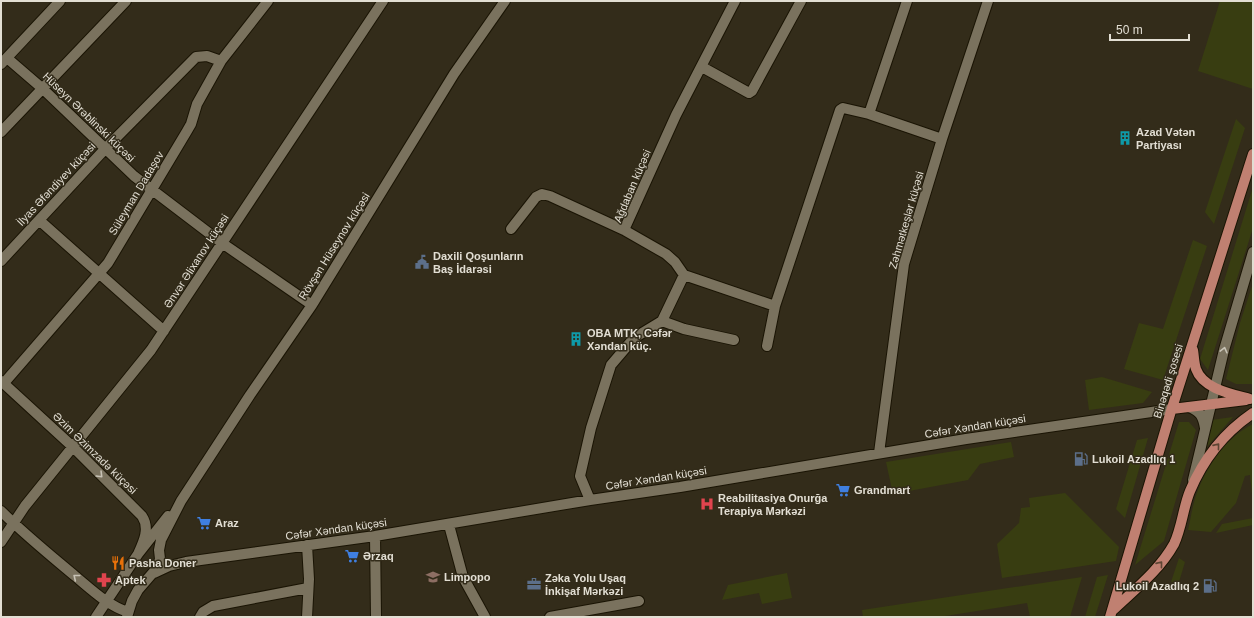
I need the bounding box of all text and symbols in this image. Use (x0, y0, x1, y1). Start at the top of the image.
scale bar (1110, 16, 1189, 42)
text: 50 m (1116, 23, 1143, 37)
street label: Hüseyn Ərəblinski küçəsi (41, 70, 137, 164)
place label: Azad Vətən Partiyası (1136, 126, 1196, 151)
building icon: Azad Vətən Partiyası (1117, 130, 1133, 146)
street label: İlyas Əfəndiyev küçəsi (14, 140, 98, 228)
street label: Ağdaban küçəsi (611, 148, 653, 224)
street label: Süleyman Dadaşov (106, 149, 166, 237)
street label: Zəhmətkeşlər küçəsi (886, 170, 926, 270)
street label: Rövşən Hüseynov küçəsi (296, 190, 372, 302)
street label: Ənvər Əlixanov küçəsi (161, 212, 231, 310)
place label: Daxili Qoşunların Baş İdarəsi (433, 250, 524, 275)
public building icon: Daxili Qoşunların Baş İdarəsi (414, 254, 430, 270)
place label: OBA MTK, Cəfər Xəndan küç. (587, 327, 673, 352)
building icon: OBA MTK, Cəfər Xəndan küç. (568, 331, 584, 347)
street label: Binəqədi şosesi (1151, 342, 1185, 420)
one-way arrow (1219, 347, 1228, 354)
street label: Əzim Əzimzadə küçəsi (51, 410, 139, 496)
street label: Cəfər Xəndan küçəsi (924, 412, 1026, 440)
one-way arrow (1212, 444, 1219, 451)
fuel station icon: Lukoil Azadlıq 1 (1073, 451, 1089, 467)
place label: Lukoil Azadlıq 1 (1092, 453, 1175, 465)
street label: Cəfər Xəndan küçəsi (605, 464, 707, 492)
one-way arrow (96, 470, 103, 478)
supermarket icon: Grandmart (835, 482, 851, 498)
place label: Grandmart (854, 484, 911, 496)
place label: Reabilitasiya Onurğa Terapiya Mərkəzi (718, 492, 828, 517)
hospital icon: Reabilitasiya Onurğa Terapiya Mərkəzi (699, 496, 715, 512)
supermarket icon: Araz (196, 515, 212, 531)
street label: Cəfər Xəndan küçəsi (285, 516, 387, 542)
place label: Araz (215, 517, 239, 529)
supermarket icon: Ərzaq (344, 548, 360, 564)
place label: Ərzaq (363, 550, 394, 562)
restaurant icon: Pasha Doner (110, 555, 126, 571)
place label: Pasha Doner (129, 557, 197, 569)
one-way arrow (1155, 562, 1162, 569)
school or university icon: Limpopo (425, 569, 441, 585)
place label: Limpopo (444, 571, 491, 583)
pharmacy icon: Aptek (96, 572, 112, 588)
place label: Zəka Yolu Uşaq İnkişaf Mərkəzi (545, 572, 626, 597)
place label: Aptek (115, 574, 146, 586)
one-way arrow (74, 575, 81, 582)
office icon: Zəka Yolu Uşaq İnkişaf Mərkəzi (526, 576, 542, 592)
fuel station icon: Lukoil Azadlıq 2 (1202, 578, 1218, 594)
place label: Lukoil Azadlıq 2 (1116, 580, 1199, 592)

